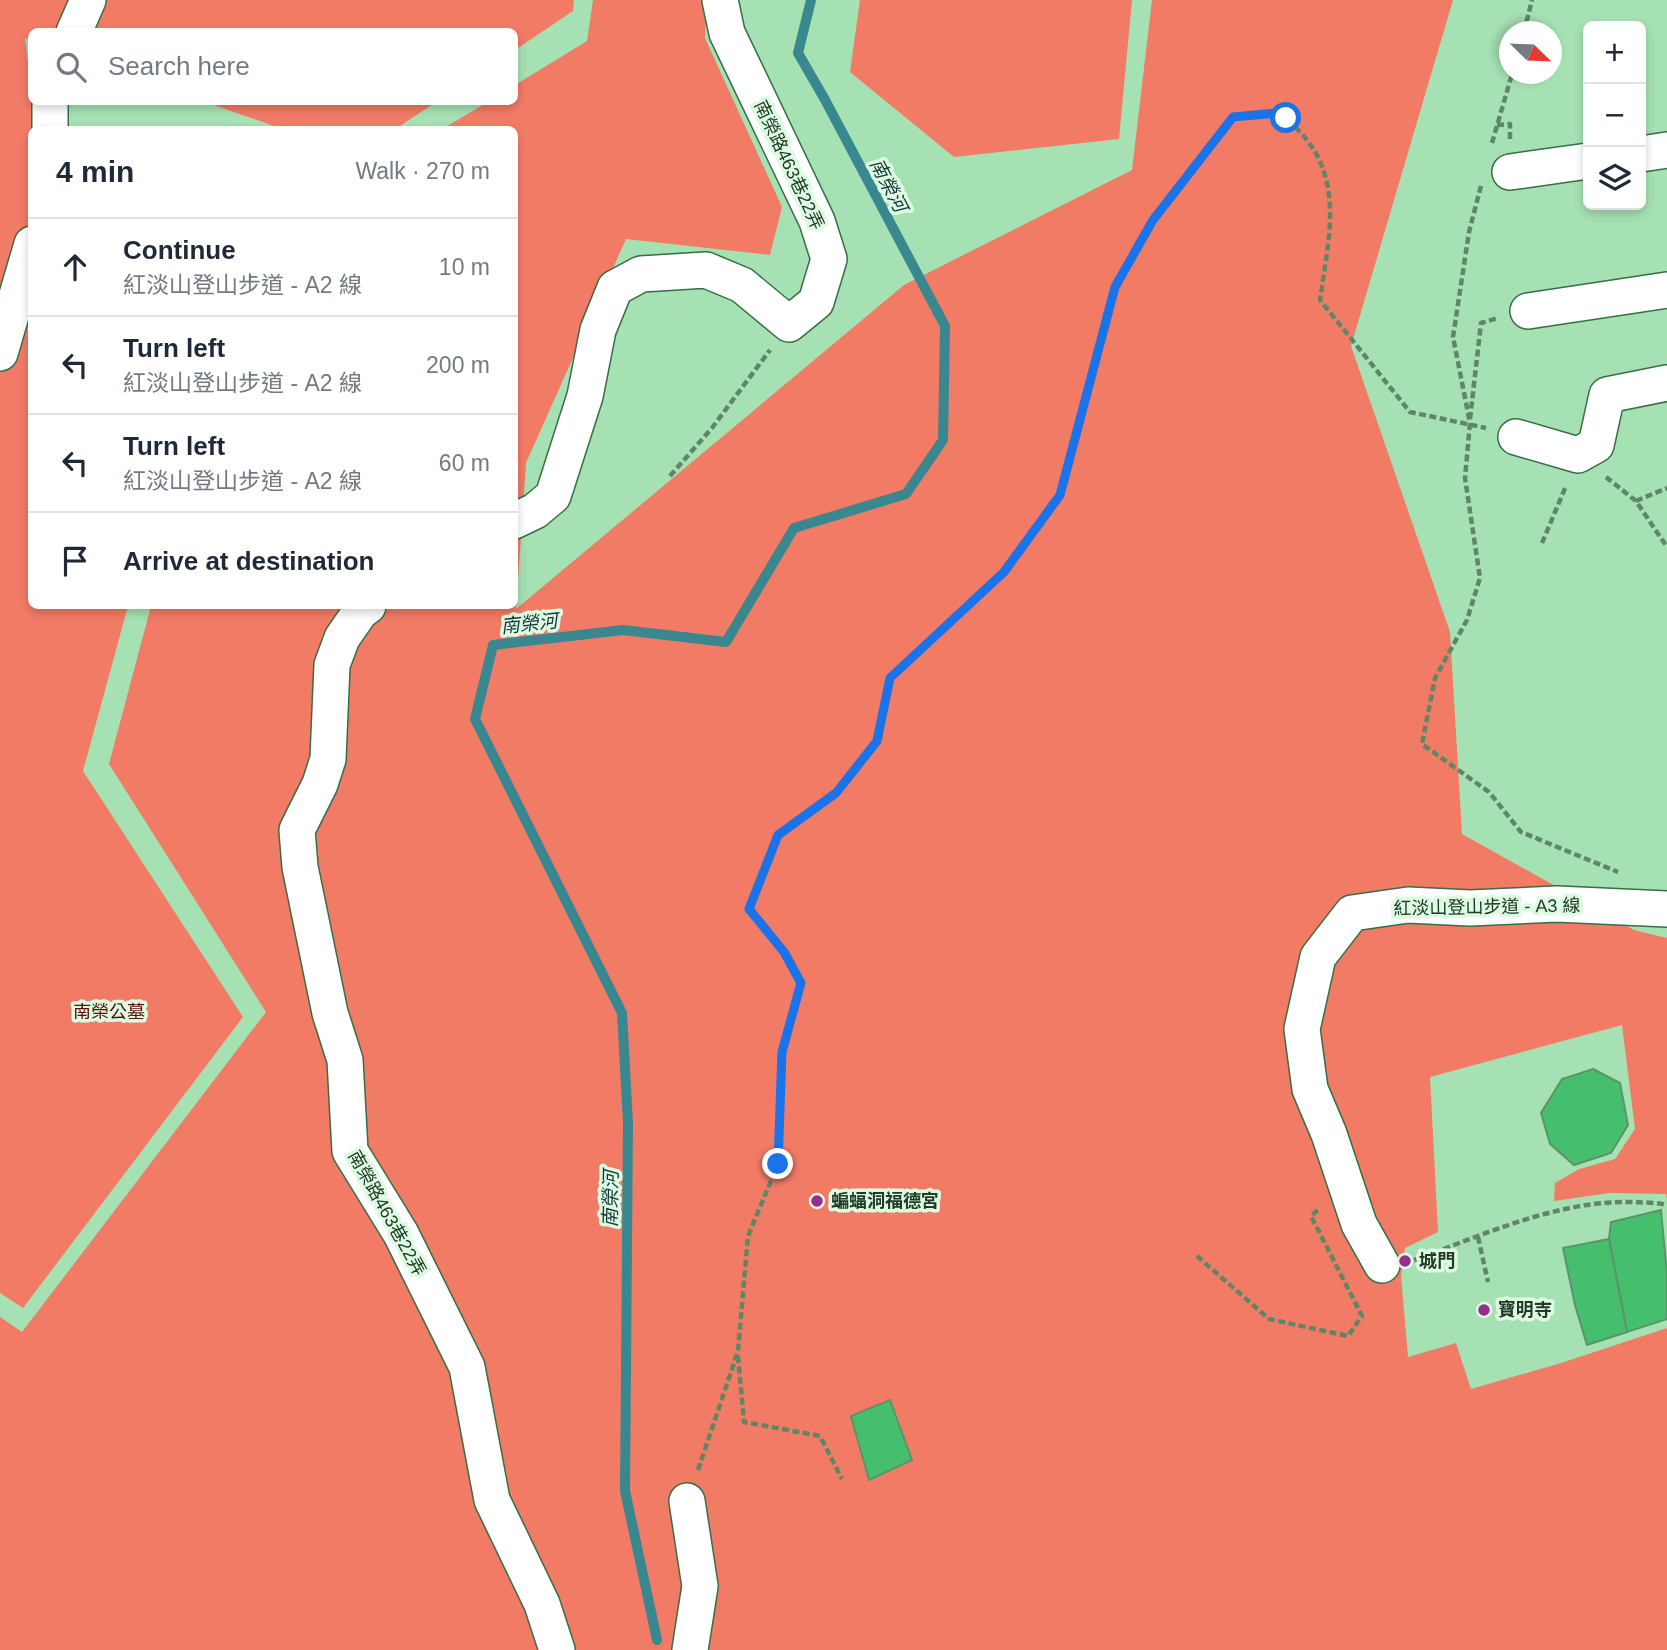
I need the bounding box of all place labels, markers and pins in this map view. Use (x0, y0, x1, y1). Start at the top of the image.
place label: 蝙蝠洞福德宮 (831, 1191, 939, 1211)
marker: 蝙蝠洞福德宮 (809, 1193, 825, 1209)
place label: 城門 (1419, 1251, 1455, 1271)
marker: 城門 (1397, 1253, 1413, 1269)
place label: 寶明寺 (1498, 1299, 1552, 1320)
marker: 寶明寺 (1476, 1302, 1492, 1318)

